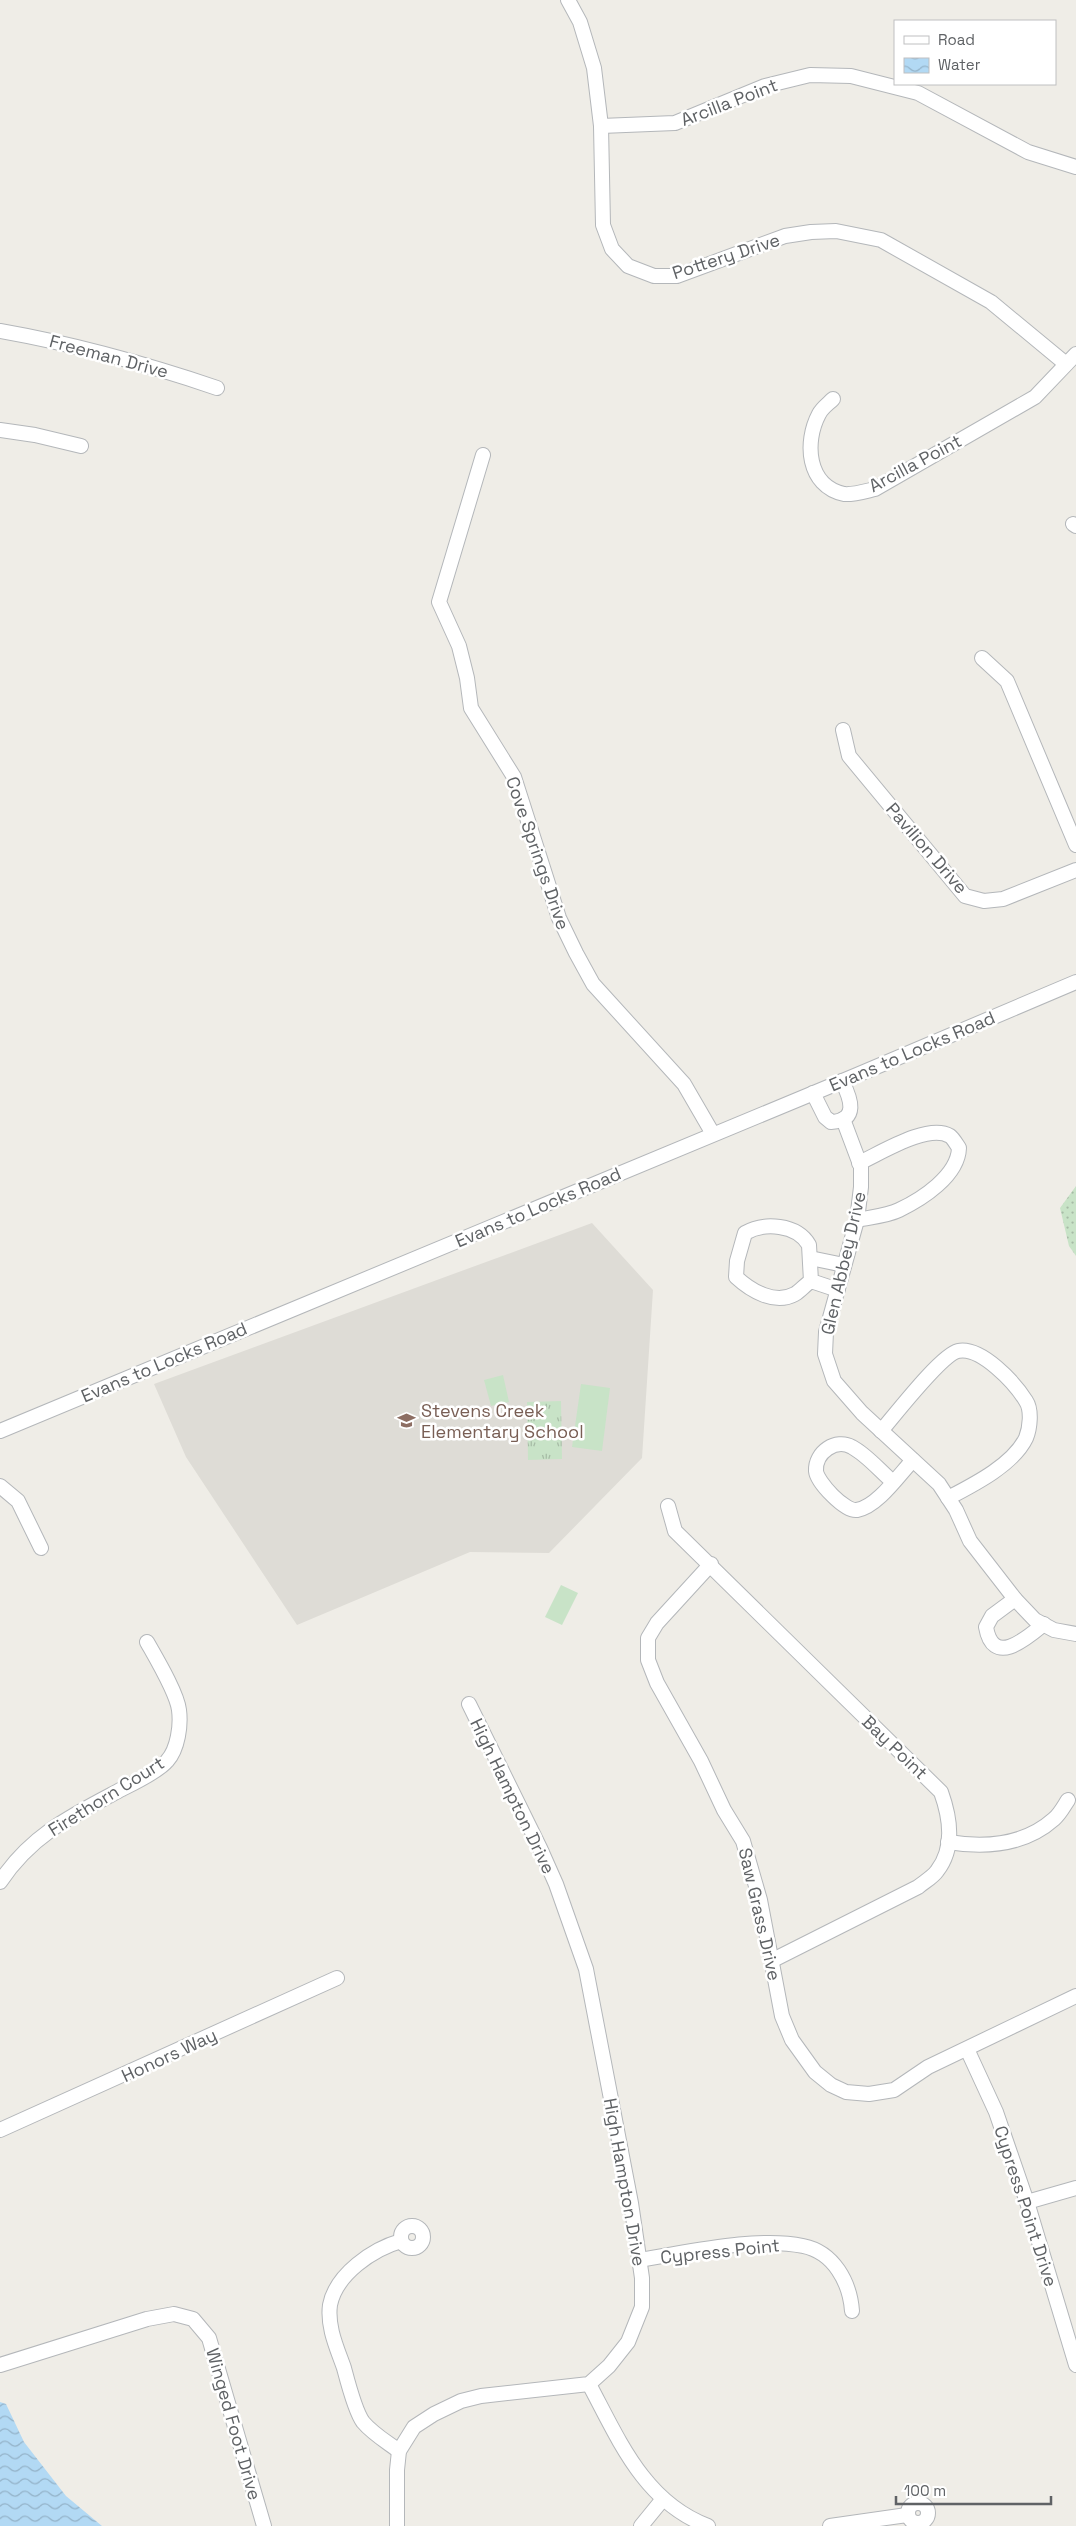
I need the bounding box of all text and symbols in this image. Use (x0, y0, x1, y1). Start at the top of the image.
legend (894, 20, 1056, 85)
text: Road (938, 30, 975, 49)
text: Water (938, 55, 981, 74)
street label: Arcilla Point (677, 73, 781, 131)
street label: Pottery Drive (669, 228, 783, 284)
street label: Freeman Drive (47, 329, 171, 383)
street label: Arcilla Point (865, 429, 965, 497)
street label: Cove Springs Drive (501, 773, 575, 933)
street label: Pavilion Drive (881, 798, 973, 898)
street label: Evans to Locks Road (826, 1006, 998, 1096)
street label: Evans to Locks Road (452, 1162, 624, 1252)
street label: Glen Abbey Drive (815, 1189, 871, 1337)
street label: Evans to Locks Road (78, 1317, 250, 1407)
place label: Stevens Creek Elementary School (421, 1399, 584, 1443)
school or university icon: Stevens Creek Elementary School (397, 1410, 417, 1430)
street label: Bay Point (857, 1710, 933, 1784)
street label: High Hampton Drive (465, 1714, 561, 1878)
street label: Firethorn Court (44, 1751, 168, 1841)
street label: Saw Grass Drive (734, 1845, 786, 1983)
street label: Honors Way (118, 2023, 220, 2087)
street label: High Hampton Drive (599, 2096, 651, 2268)
street label: Cypress Point Drive (989, 2123, 1063, 2289)
street label: Cypress Point (659, 2233, 781, 2269)
street label: Winged Foot Drive (201, 2345, 267, 2503)
scale bar (896, 2474, 1051, 2506)
text: 100 m (904, 2481, 946, 2500)

